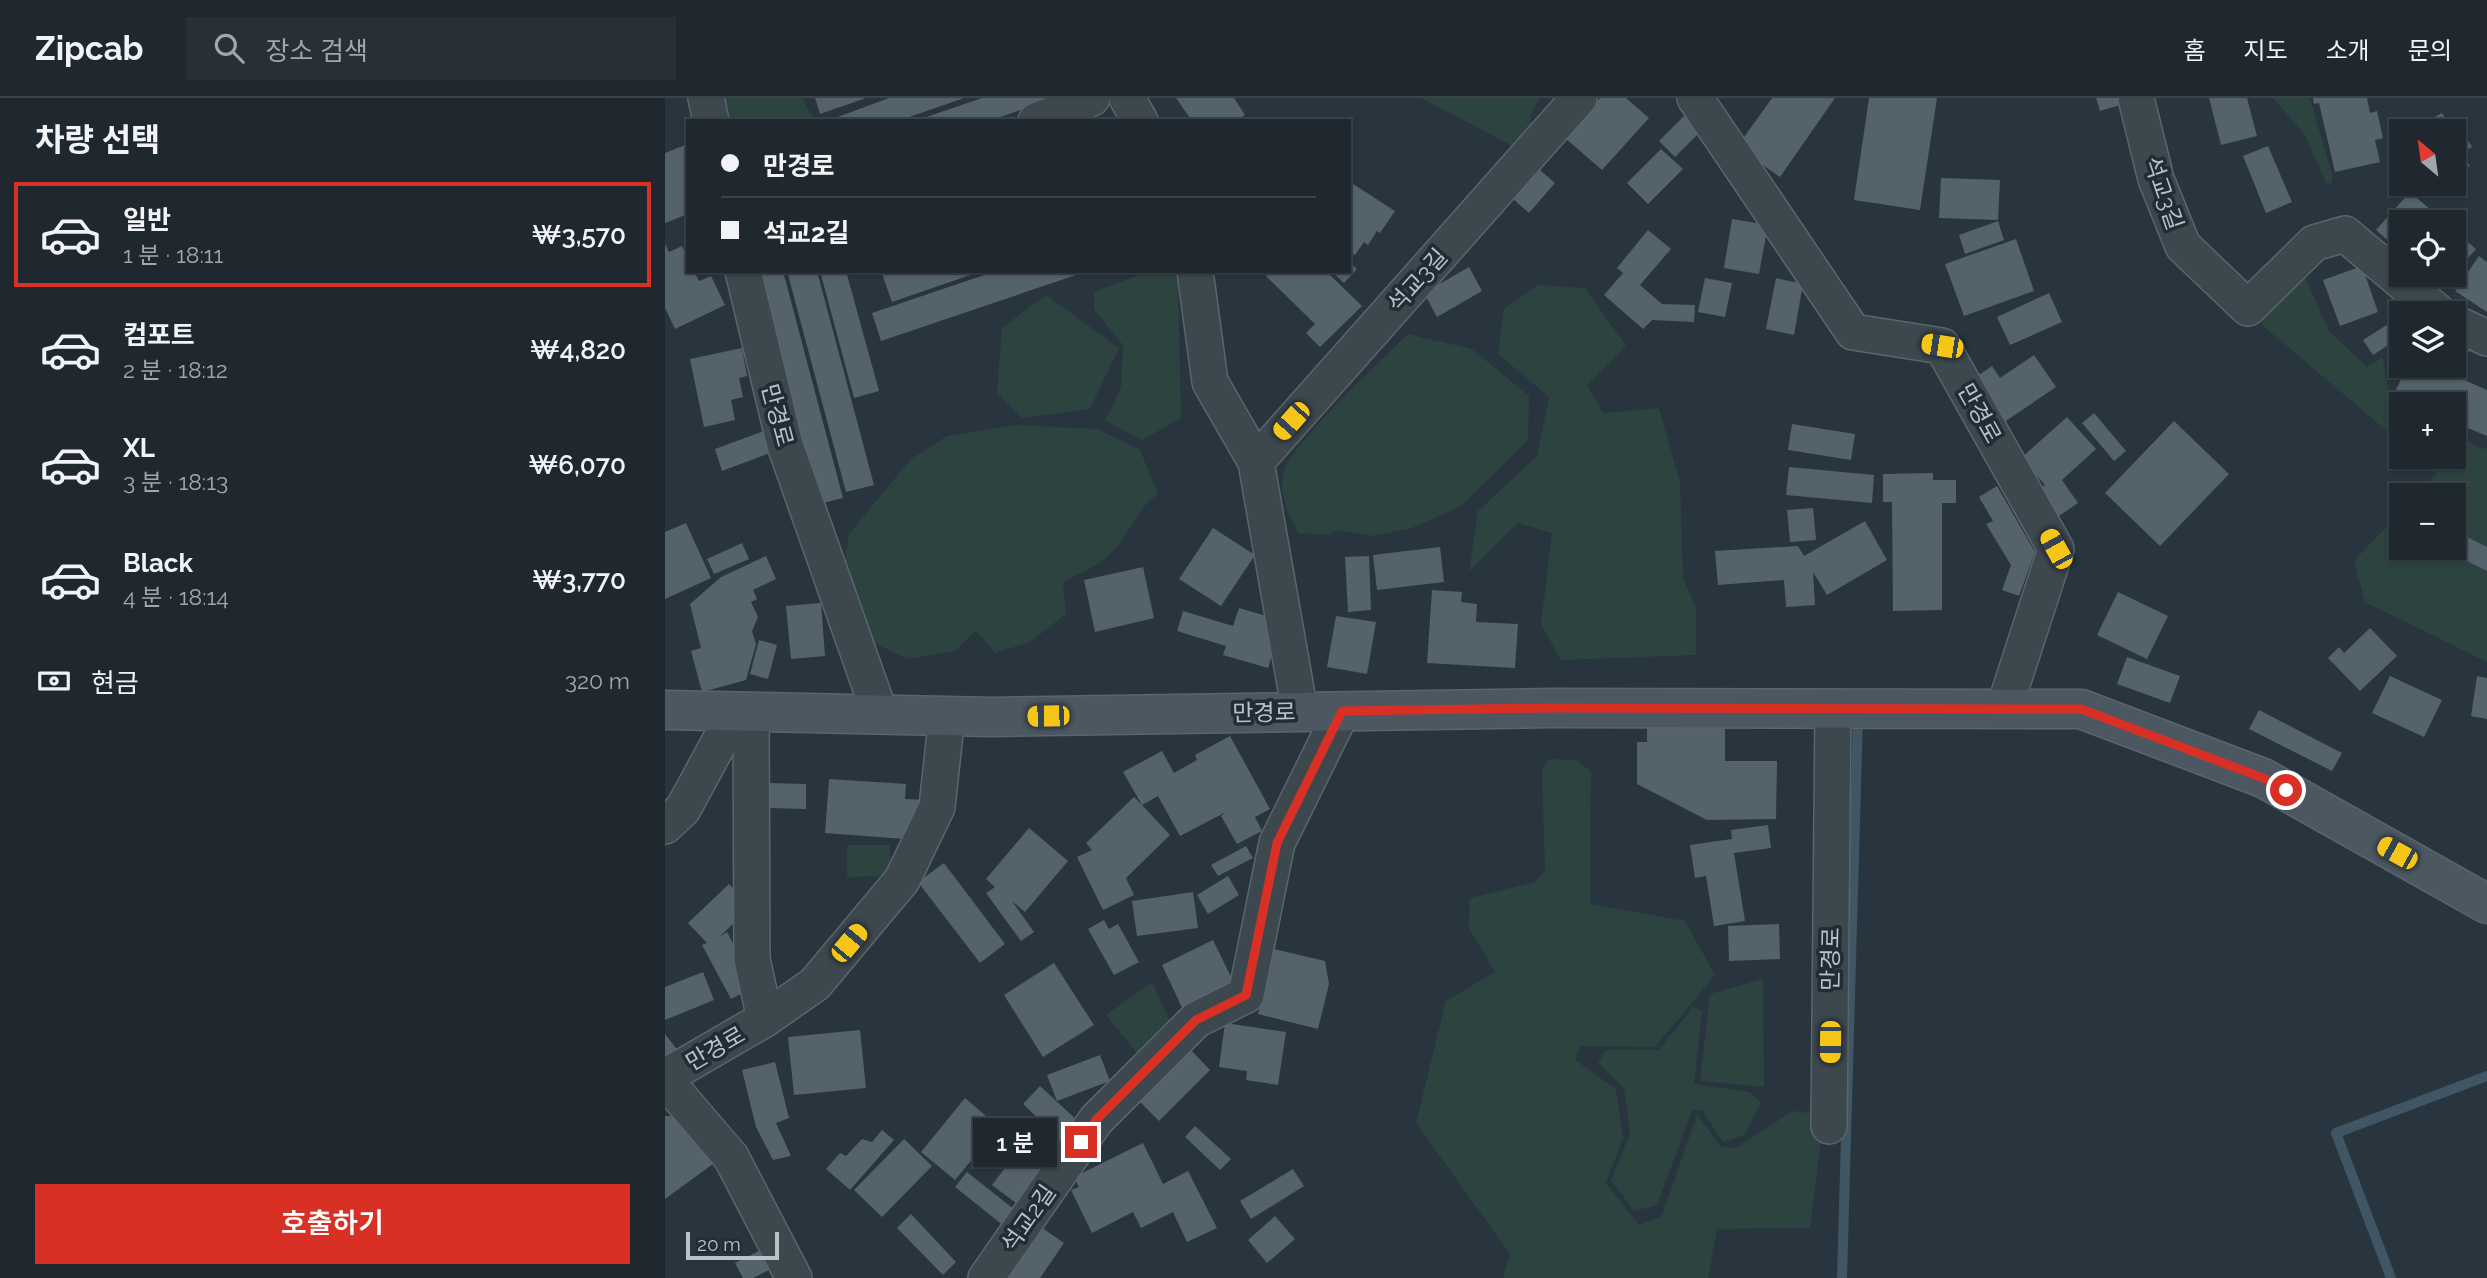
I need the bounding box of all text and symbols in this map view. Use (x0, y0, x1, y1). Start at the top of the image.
search box (186, 17, 676, 80)
text: Zipcab (35, 29, 144, 68)
icon: search (210, 29, 248, 67)
text: 장소 검색 (266, 36, 368, 66)
text: 홈 (2183, 36, 2205, 65)
text: 지도 (2243, 36, 2288, 65)
text: 소개 (2326, 36, 2370, 65)
text: 문의 (2408, 36, 2452, 65)
north arrow (2389, 119, 2466, 196)
map controls (2389, 119, 2466, 560)
text: 차량 선택 (35, 121, 160, 158)
text: 만경로 (763, 151, 835, 181)
street label: 석교3길 (2139, 153, 2189, 233)
icon: car (39, 203, 102, 266)
text: 일반 (123, 205, 171, 235)
button: locate (2389, 210, 2466, 287)
text: 석교2길 (763, 218, 849, 248)
text: ₩3,570 (532, 220, 626, 250)
text: 1 분 · 18:11 (123, 241, 223, 268)
street label: 석교3길 (1382, 243, 1452, 317)
button: layers (2389, 301, 2466, 378)
icon: car (39, 318, 102, 381)
text: 컴포트 (123, 320, 195, 350)
car (1920, 332, 1965, 360)
text: ₩4,820 (530, 335, 626, 365)
text: 2 분 · 18:12 (123, 356, 228, 383)
street label: 만경로 (1953, 379, 2007, 447)
street label: 만경로 (757, 381, 799, 449)
button: + (2389, 392, 2466, 469)
car (1270, 398, 1313, 444)
icon: car (39, 433, 102, 496)
text: XL (123, 433, 155, 463)
text: ₩6,070 (529, 450, 626, 480)
text: 3 분 · 18:13 (123, 468, 228, 495)
button: − (2389, 483, 2466, 560)
car (2037, 526, 2076, 572)
icon: car (39, 548, 102, 611)
text: Black (123, 548, 193, 578)
text: ₩3,770 (532, 565, 626, 595)
text: 4 분 · 18:14 (123, 583, 229, 610)
icon: cash (35, 662, 73, 700)
text: 320 m (565, 667, 630, 694)
text: 현금 (91, 668, 139, 698)
street label: 만경로 (1232, 698, 1296, 726)
car (1027, 705, 1070, 727)
route start (2270, 774, 2302, 806)
car (2374, 834, 2421, 872)
car (828, 920, 871, 966)
street label: 만경로 (1816, 927, 1844, 991)
street label: 만경로 (681, 1020, 749, 1076)
car (1820, 1021, 1841, 1063)
callout: 1 분 (973, 1118, 1057, 1166)
route end (1065, 1126, 1097, 1158)
text: 1 분 (996, 1129, 1034, 1156)
street label: 석교2길 (995, 1179, 1061, 1257)
button: 호출하기 (35, 1184, 630, 1264)
scale bar (686, 1229, 779, 1261)
text: 20 m (697, 1233, 741, 1255)

